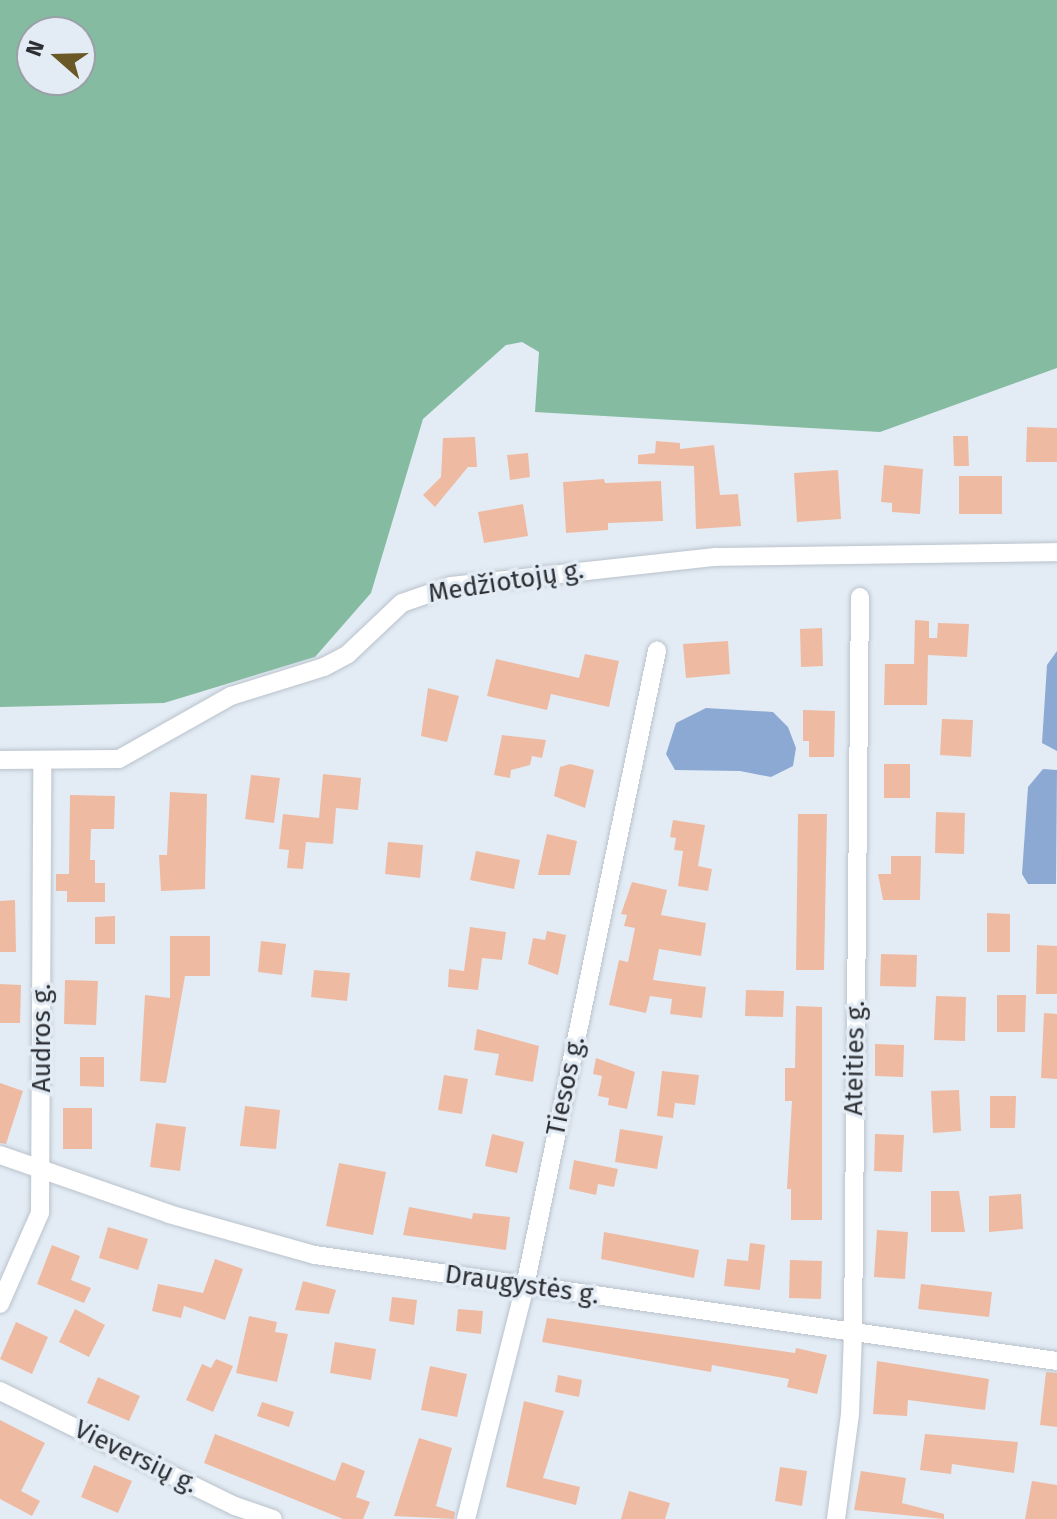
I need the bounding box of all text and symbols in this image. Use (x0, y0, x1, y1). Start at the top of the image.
north arrow (16, 16, 96, 96)
text: N (20, 37, 50, 60)
street label: Medžiotojų g. (426, 554, 586, 610)
street label: Audros g. (26, 984, 58, 1092)
street label: Ateities g. (838, 1000, 872, 1116)
street label: Tiesos g. (540, 1033, 592, 1139)
street label: Draugystės g. (443, 1259, 601, 1311)
street label: Vieversių g. (69, 1414, 203, 1500)

